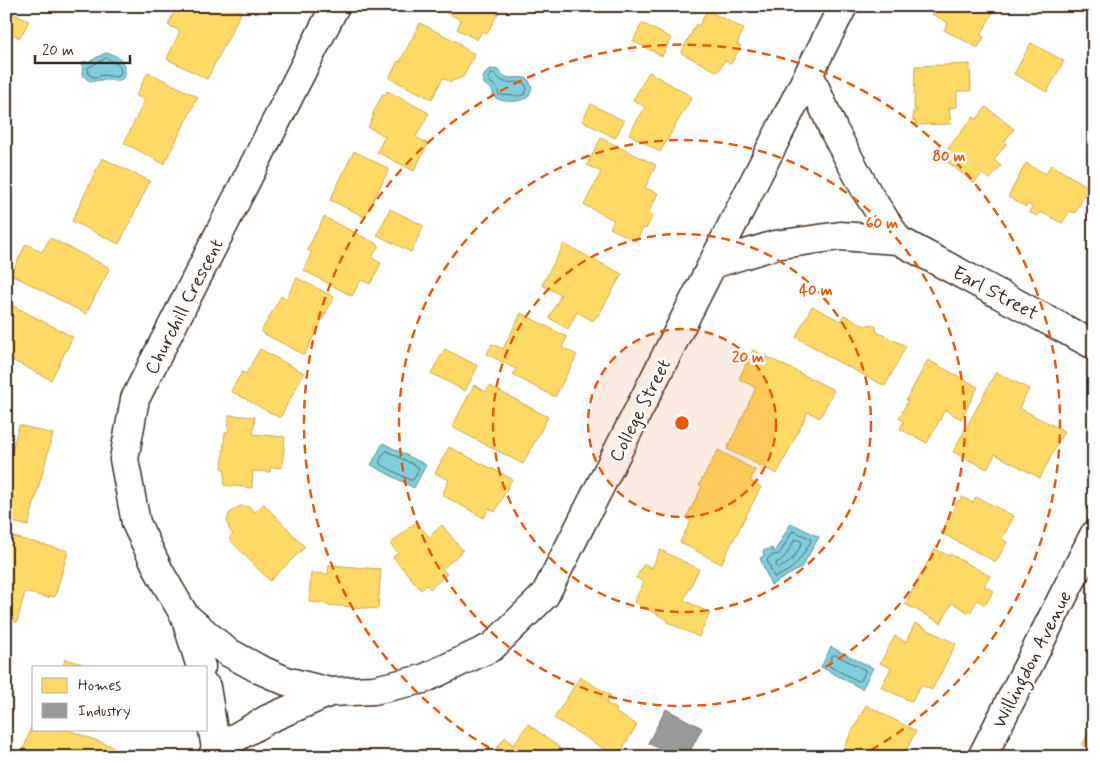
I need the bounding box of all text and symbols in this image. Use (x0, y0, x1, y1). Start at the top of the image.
scale bar (35, 32, 130, 64)
text: 20 m (42, 41, 74, 61)
text: 80 m (932, 147, 966, 167)
text: 60 m (866, 214, 898, 234)
street label: Churchill Crescent (139, 234, 229, 379)
street label: Earl Street (948, 260, 1042, 326)
text: 40 m (799, 281, 833, 301)
text: 20 m (732, 348, 764, 368)
street label: College Street (604, 355, 678, 467)
centre of rings (673, 414, 691, 432)
street label: Willingdon Avenue (987, 587, 1080, 734)
legend (32, 666, 208, 730)
text: Homes (78, 676, 121, 696)
text: Industry (78, 702, 131, 722)

